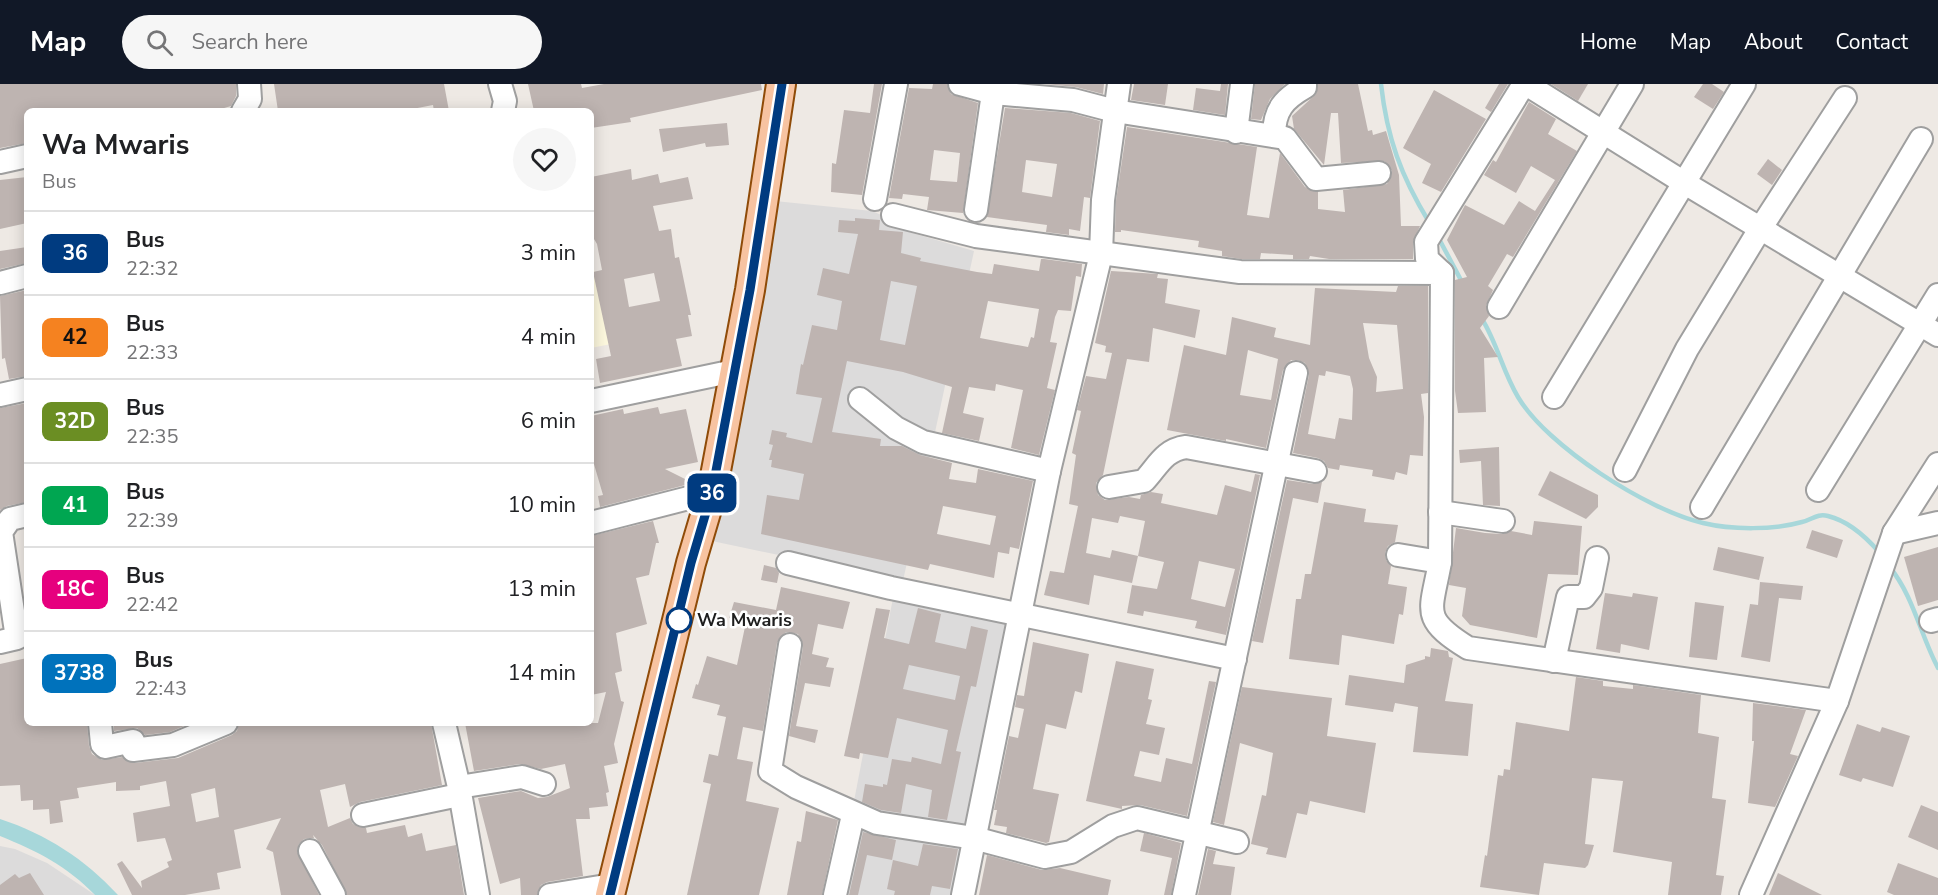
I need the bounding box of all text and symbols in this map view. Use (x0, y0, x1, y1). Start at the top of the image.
search box (122, 15, 542, 69)
text: Map (30, 23, 86, 61)
icon: search (143, 26, 176, 59)
text: Search here (191, 27, 308, 57)
text: Home (1580, 28, 1637, 56)
text: Map (1670, 28, 1711, 56)
text: About (1744, 28, 1802, 56)
text: Contact (1835, 28, 1908, 56)
text: Wa Mwaris (42, 126, 189, 164)
button: heart (513, 128, 576, 191)
text: Bus (42, 168, 76, 195)
text: Bus (126, 225, 165, 255)
text: 3 min (521, 238, 576, 268)
text: 36 (62, 239, 88, 267)
text: 22:32 (126, 255, 179, 282)
text: Bus (126, 309, 165, 339)
text: 4 min (521, 322, 576, 352)
text: 42 (62, 323, 88, 351)
text: 22:33 (126, 339, 179, 366)
text: Bus (126, 393, 165, 423)
text: 6 min (521, 406, 576, 436)
text: 32D (54, 407, 96, 435)
text: 22:35 (126, 423, 179, 450)
line badge: 36 (685, 474, 739, 512)
text: Bus (126, 477, 165, 507)
text: 36 (699, 479, 725, 507)
text: 10 min (508, 490, 576, 520)
text: 41 (62, 491, 88, 519)
text: 22:39 (126, 507, 179, 534)
text: Bus (126, 561, 165, 591)
text: 13 min (508, 574, 576, 604)
text: 18C (55, 575, 95, 603)
text: 22:42 (126, 591, 179, 618)
marker: Wa Mwaris (666, 607, 692, 633)
place label: Wa Mwaris (697, 608, 792, 632)
text: Bus (134, 645, 173, 675)
text: 14 min (508, 658, 576, 688)
text: 3738 (54, 659, 104, 687)
text: 22:43 (134, 675, 187, 702)

